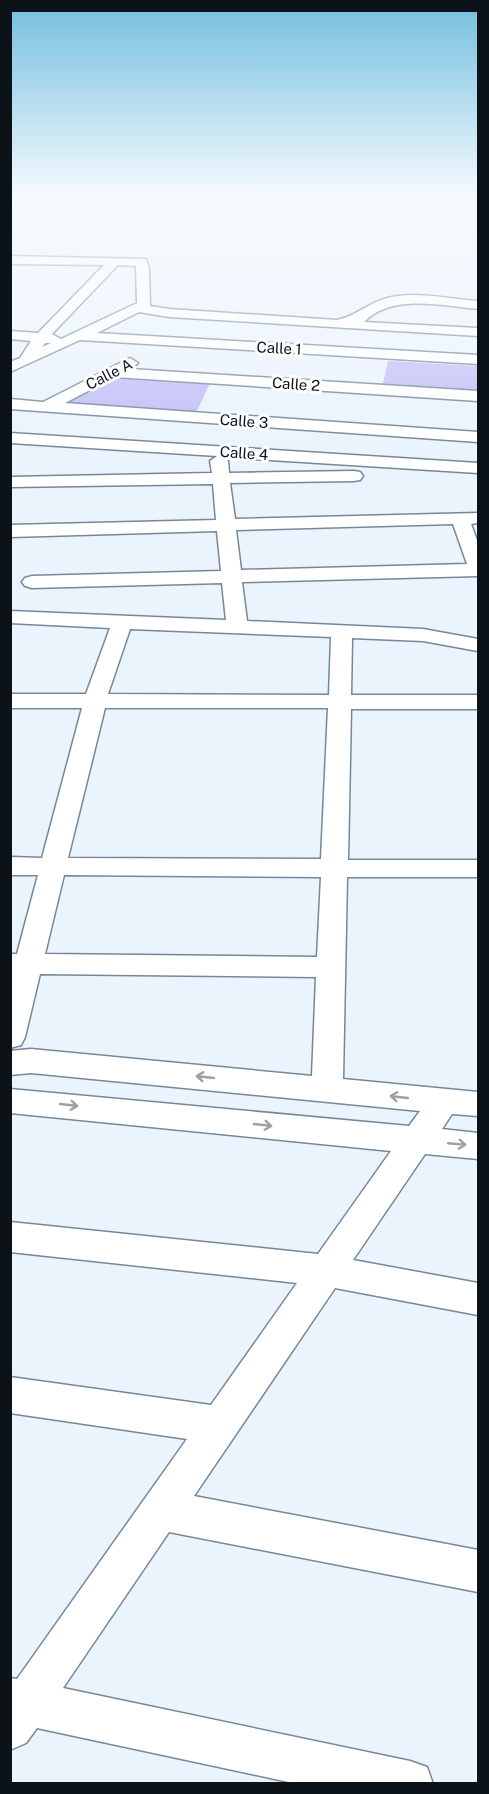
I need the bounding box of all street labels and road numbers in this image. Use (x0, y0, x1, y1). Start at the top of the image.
street label: Calle 1 (256, 338, 302, 358)
street label: Calle A (83, 355, 135, 393)
street label: Calle 2 (271, 374, 321, 394)
street label: Calle 3 (219, 411, 269, 431)
street label: Calle 4 (219, 443, 269, 463)

